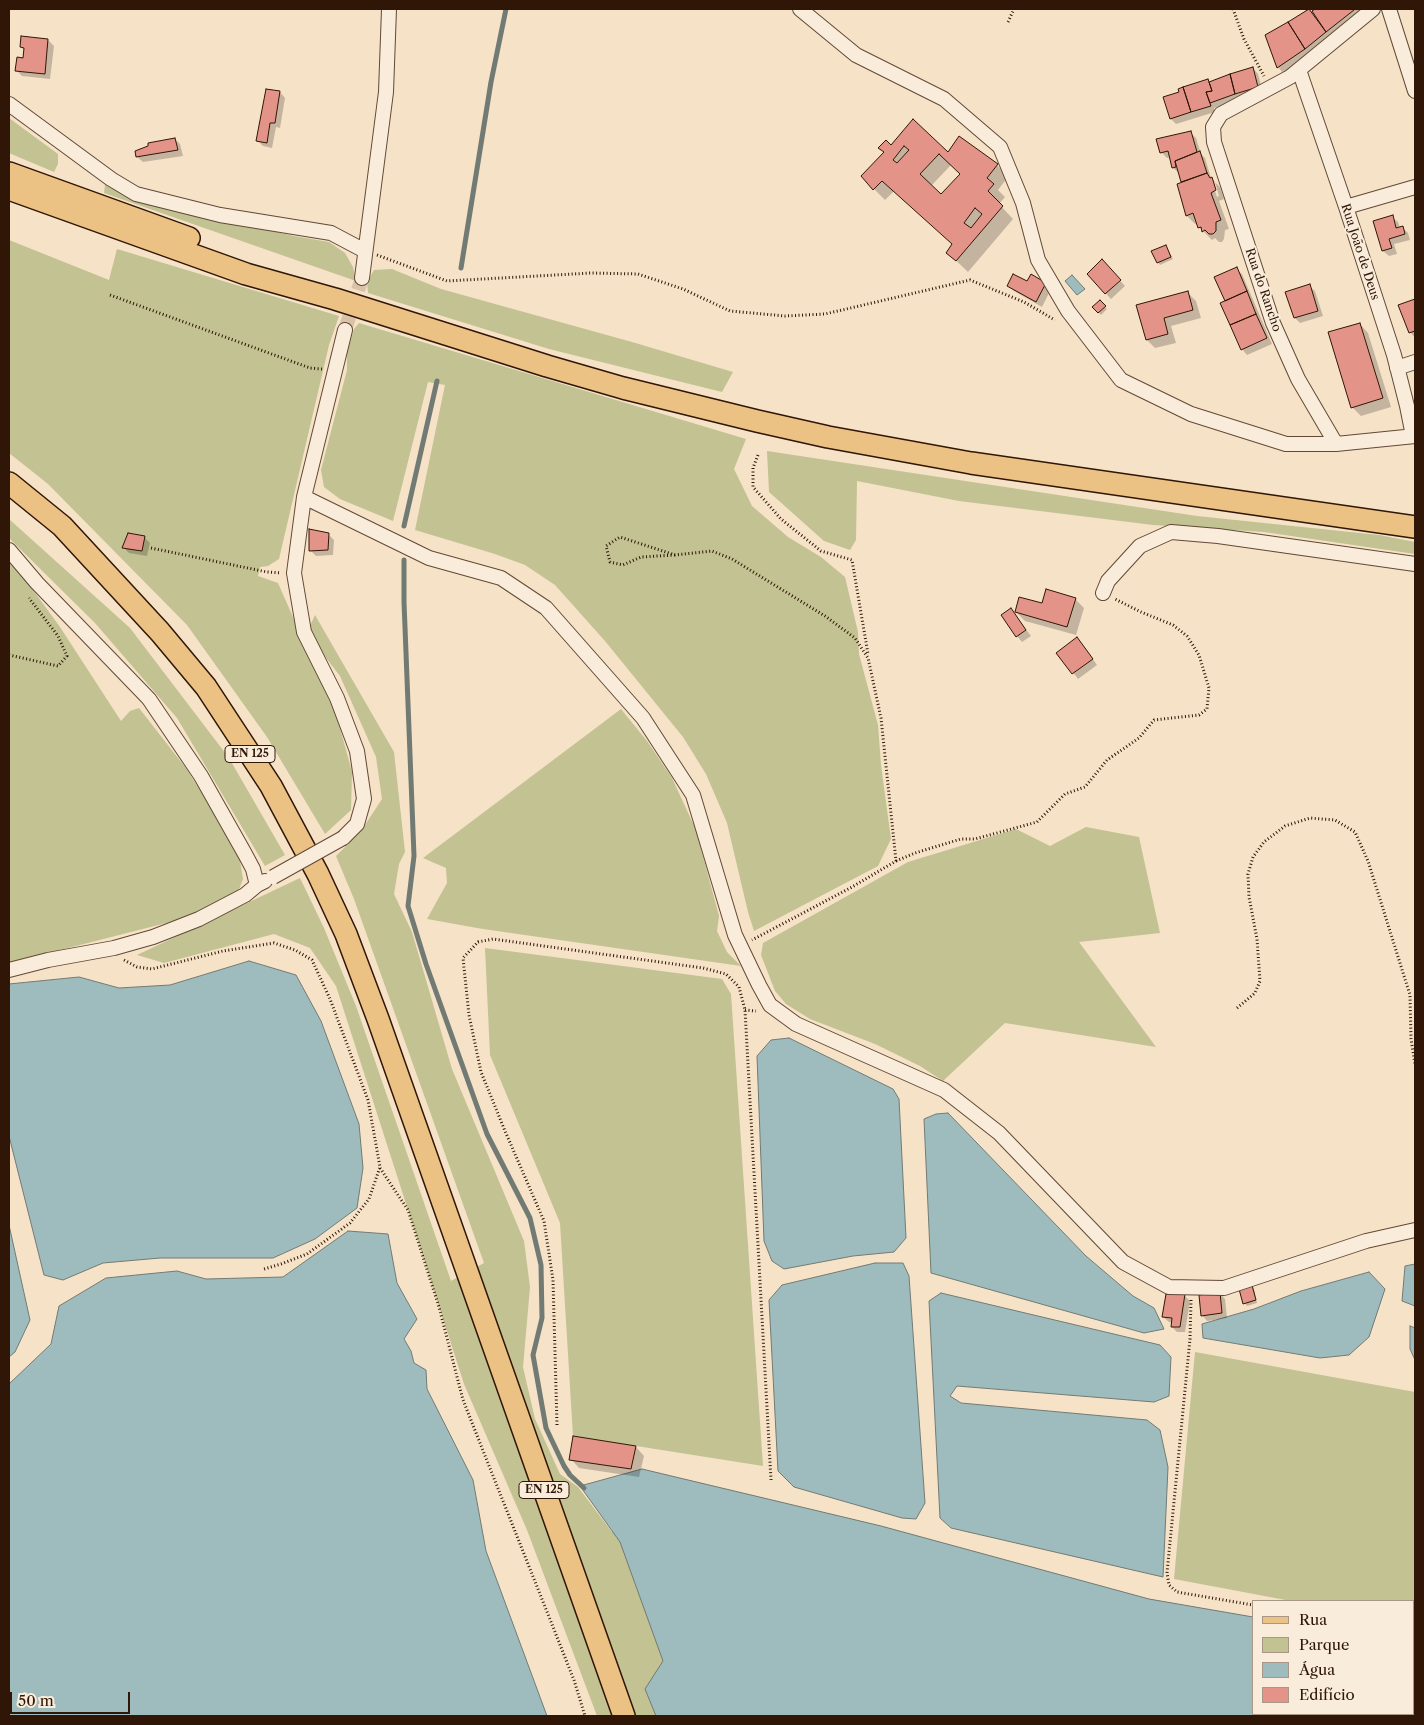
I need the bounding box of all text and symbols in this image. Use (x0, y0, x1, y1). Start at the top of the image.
street label: Rua João de Deus (1338, 202, 1382, 302)
street label: Rua do Rancho (1242, 246, 1284, 334)
road number: EN 125 (225, 746, 275, 762)
road number: EN 125 (519, 1482, 569, 1498)
legend (1252, 1600, 1414, 1715)
text: Rua (1299, 1610, 1327, 1629)
text: Parque (1299, 1635, 1349, 1654)
text: Água (1299, 1660, 1335, 1679)
scale bar (12, 1682, 132, 1714)
text: Edifício (1299, 1685, 1355, 1704)
text: 50 m (18, 1691, 54, 1710)

